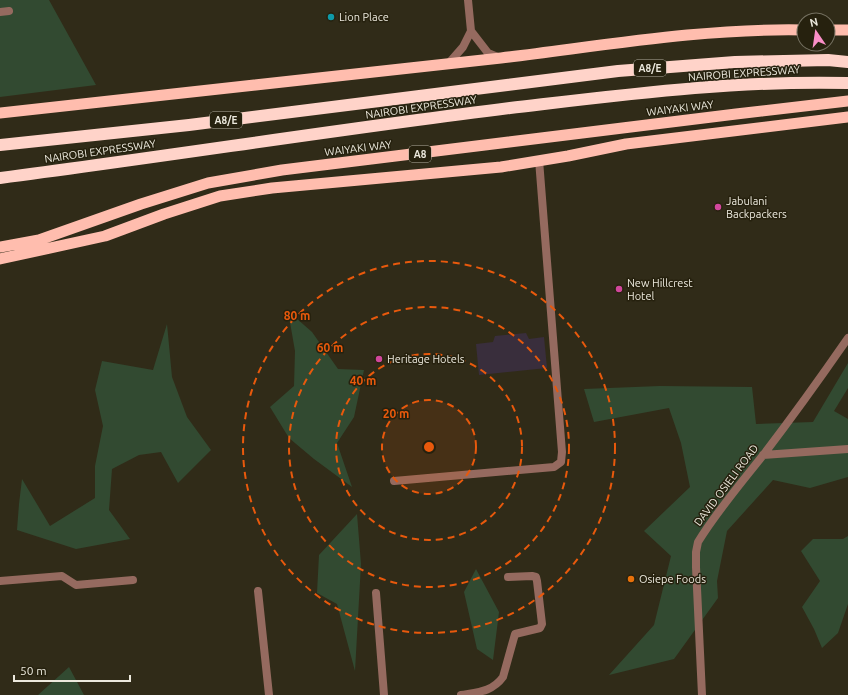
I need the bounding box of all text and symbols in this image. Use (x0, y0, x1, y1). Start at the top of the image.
place label: Lion Place (339, 11, 389, 23)
marker: Lion Place (326, 12, 336, 22)
north arrow (796, 12, 836, 52)
text: N (808, 15, 819, 29)
road number: A8/E (634, 60, 666, 76)
street label: NAIROBI EXPRESSWAY (688, 63, 801, 83)
street label: NAIROBI EXPRESSWAY (365, 93, 478, 121)
street label: WAIYAKI WAY (646, 98, 715, 118)
road number: A8/E (210, 112, 242, 128)
street label: NAIROBI EXPRESSWAY (44, 137, 157, 165)
street label: WAIYAKI WAY (324, 138, 393, 158)
road number: A8 (409, 146, 431, 162)
place label: Jabulani Backpackers (726, 195, 787, 220)
marker: Jabulani Backpackers (713, 202, 723, 212)
place label: New Hillcrest Hotel (627, 277, 693, 302)
marker: New Hillcrest Hotel (614, 284, 624, 294)
text: 80 m (284, 309, 310, 322)
text: 60 m (317, 341, 343, 354)
place label: Heritage Hotels (387, 353, 465, 365)
marker: Heritage Hotels (374, 354, 384, 364)
text: 40 m (350, 374, 376, 387)
text: 20 m (383, 407, 409, 420)
centre of rings (422, 440, 436, 454)
street label: DAVID OSIELI ROAD (691, 442, 761, 528)
place label: Osiepe Foods (639, 573, 706, 585)
marker: Osiepe Foods (626, 574, 636, 584)
scale bar (14, 657, 130, 683)
text: 50 m (20, 664, 47, 677)

